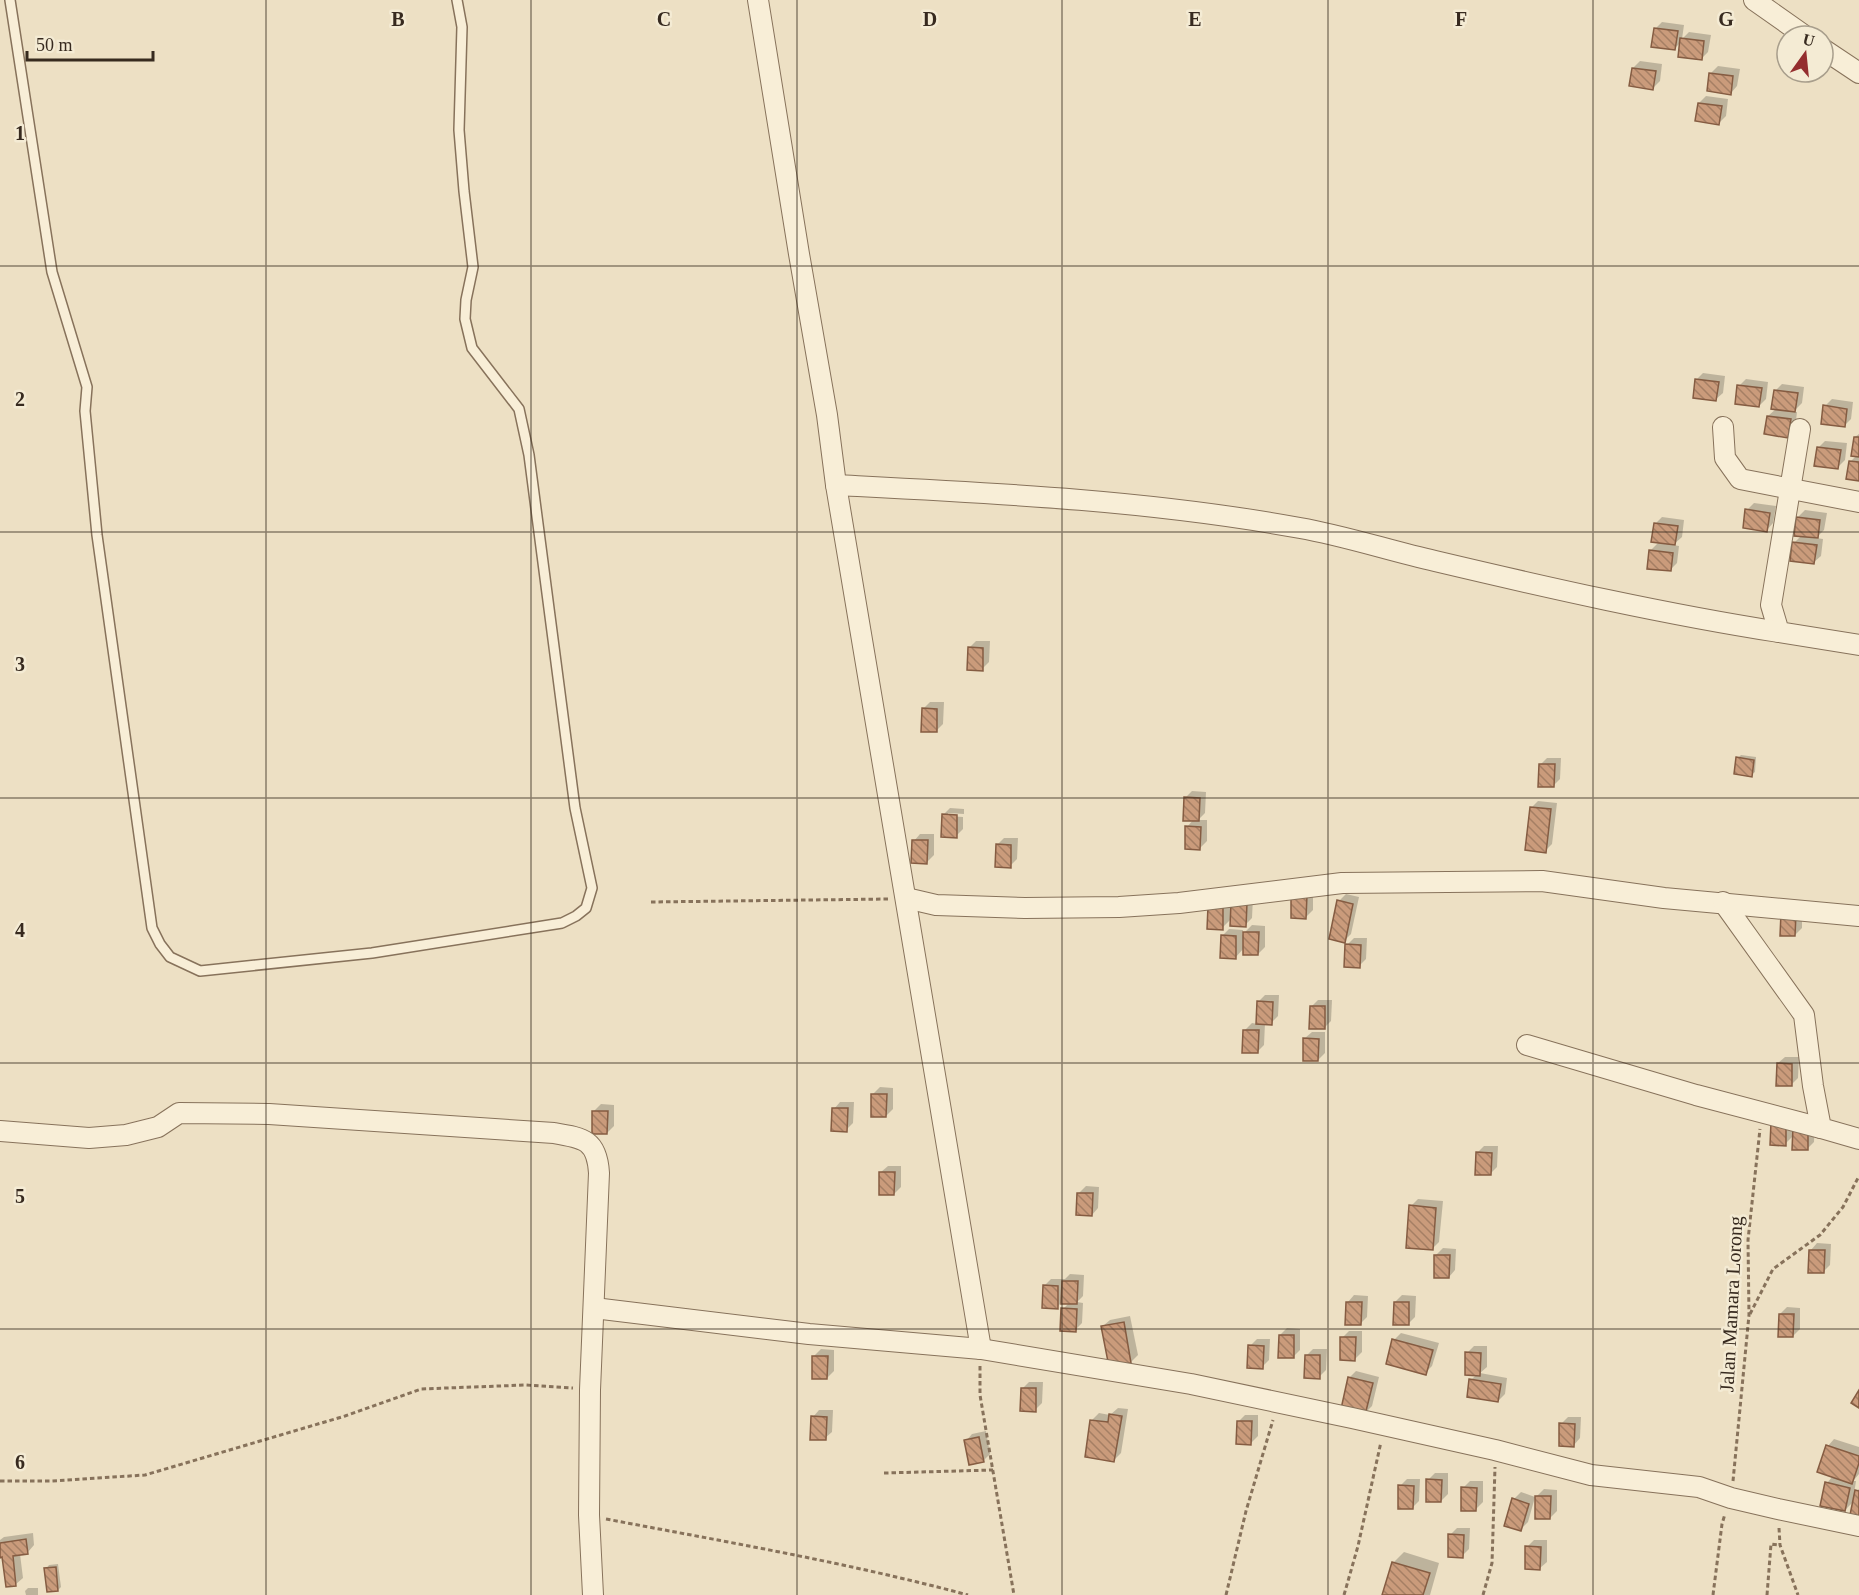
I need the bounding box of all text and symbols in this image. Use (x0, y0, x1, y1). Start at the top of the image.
text: B (391, 8, 405, 30)
text: C (657, 8, 671, 30)
text: D (923, 8, 937, 30)
text: E (1188, 8, 1202, 30)
text: F (1455, 8, 1467, 30)
text: G (1718, 8, 1734, 30)
scale bar (27, 24, 153, 62)
north arrow (1775, 24, 1835, 84)
text: U (1801, 30, 1817, 50)
text: 50 m (36, 35, 73, 55)
text: 1 (15, 122, 25, 144)
text: 2 (15, 388, 25, 410)
text: 3 (15, 653, 25, 675)
text: 4 (15, 919, 25, 941)
text: 5 (15, 1185, 25, 1207)
street label: Jalan Mamara Lorong (1715, 1215, 1748, 1393)
text: 6 (15, 1451, 25, 1473)

